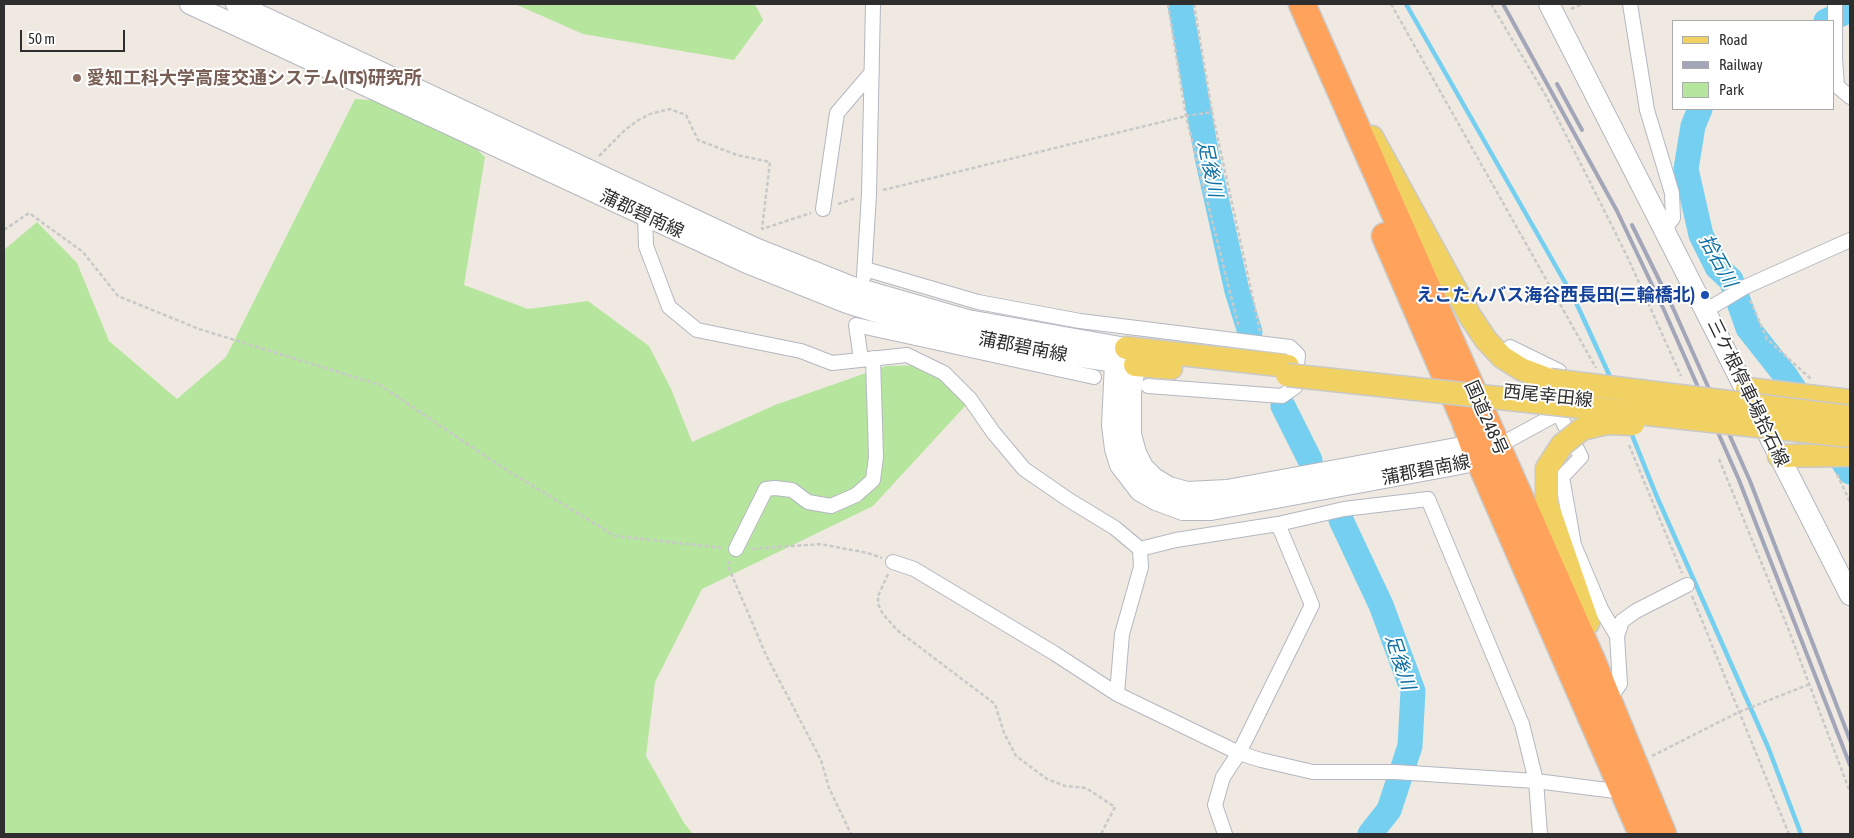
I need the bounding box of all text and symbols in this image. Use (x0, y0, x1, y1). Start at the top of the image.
scale bar (22, 20, 128, 52)
legend (1672, 20, 1834, 110)
text: 50 m (28, 30, 55, 47)
text: Road (1719, 31, 1748, 48)
text: Railway (1719, 56, 1763, 73)
place label: 愛知工科大学高度交通システム(ITS)研究所 (87, 67, 422, 89)
marker: 愛知工科大学高度交通システム(ITS)研究所 (71, 72, 83, 84)
text: Park (1719, 81, 1744, 98)
water label: 足後川 (1193, 139, 1227, 199)
street label: 蒲郡碧南線 (597, 185, 687, 243)
water label: 拾石川 (1694, 231, 1742, 291)
place label: えこたんバス海谷西長田(三輪橋北) (1416, 284, 1695, 306)
marker: えこたんバス海谷西長田(三輪橋北) (1699, 289, 1711, 301)
street label: 三ケ根停車場拾石線 (1703, 315, 1793, 471)
street label: 蒲郡碧南線 (977, 328, 1069, 366)
street label: 国道248号 (1460, 377, 1512, 459)
street label: 西尾幸田線 (1502, 381, 1594, 411)
street label: 蒲郡碧南線 (1380, 451, 1472, 489)
water label: 足後川 (1380, 631, 1420, 693)

